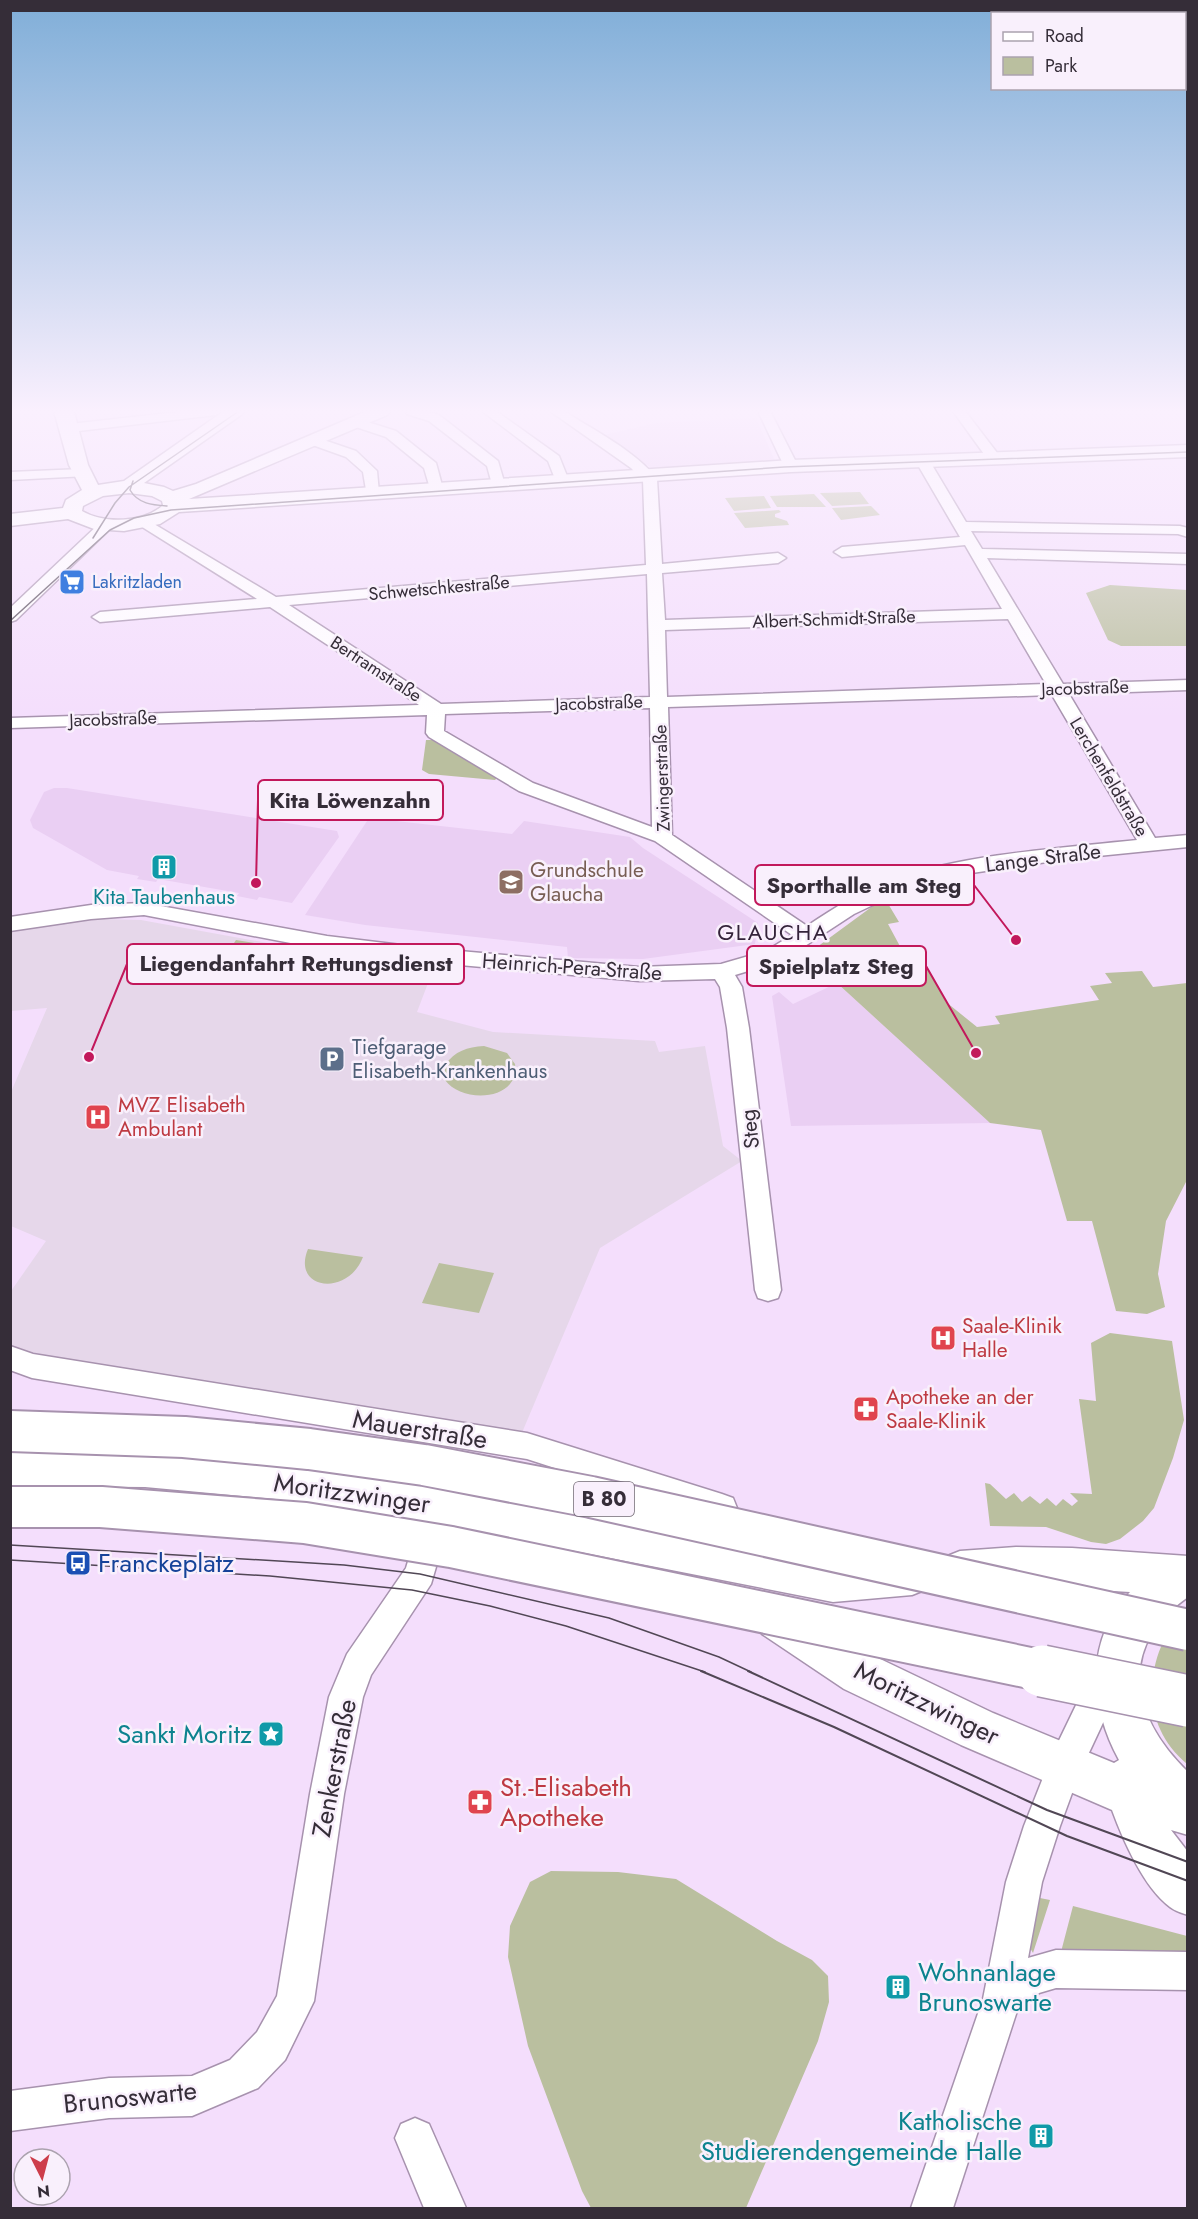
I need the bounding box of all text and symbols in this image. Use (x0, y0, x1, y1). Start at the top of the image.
legend (991, 12, 1186, 90)
text: Road (1045, 23, 1084, 49)
text: Park (1045, 53, 1077, 79)
supermarket icon: Lakritzladen (57, 567, 87, 597)
place label: Lakritzladen (92, 569, 182, 595)
street label: Schwetschkestraße (367, 569, 511, 607)
street label: Albert-Schmidt-Straße (752, 603, 916, 635)
street label: Bertramstraße (325, 630, 427, 708)
street label: Jacobstraße (1039, 673, 1129, 703)
street label: Jacobstraße (553, 688, 643, 718)
street label: Jacobstraße (67, 704, 157, 734)
street label: Lerchenfeldstraße (1063, 713, 1155, 841)
street label: Zwingerstraße (647, 724, 677, 832)
callout: Kita Löwenzahn (258, 780, 443, 820)
text: Kita Löwenzahn (269, 784, 431, 816)
street label: Lange Straße (984, 836, 1103, 880)
building icon: Kita Taubenhaus (149, 852, 179, 882)
place label: Grundschule Glaucha (530, 855, 644, 909)
callout: Sporthalle am Steg (755, 865, 974, 905)
school or university icon: Grundschule Glaucha (496, 867, 526, 897)
text: Sporthalle am Steg (766, 869, 962, 901)
place label: Kita Taubenhaus (93, 882, 235, 912)
district label: GLAUCHA (717, 916, 829, 948)
callout: Liegendanfahrt Rettungsdienst (127, 944, 464, 984)
street label: Heinrich-Pera-Straße (481, 946, 663, 988)
callout: Spielplatz Steg (747, 946, 926, 986)
text: Liegendanfahrt Rettungsdienst (139, 947, 453, 979)
text: Spielplatz Steg (758, 950, 914, 982)
place label: Tiefgarage Elisabeth-Krankenhaus (352, 1032, 547, 1086)
parking icon: Tiefgarage Elisabeth-Krankenhaus (317, 1044, 347, 1074)
place label: MVZ Elisabeth Ambulant (118, 1090, 246, 1144)
hospital icon: MVZ Elisabeth Ambulant (83, 1102, 113, 1132)
street label: Steg (733, 1108, 767, 1150)
place label: Saale-Klinik Halle (962, 1311, 1062, 1365)
hospital icon: Saale-Klinik Halle (928, 1323, 958, 1353)
place label: Apotheke an der Saale-Klinik (886, 1382, 1034, 1436)
pharmacy icon: Apotheke an der Saale-Klinik (851, 1394, 881, 1424)
street label: Mauerstraße (350, 1400, 490, 1458)
street label: Moritzzwinger (271, 1463, 433, 1523)
road number: B 80 (574, 1482, 634, 1516)
place label: Franckeplatz (98, 1544, 234, 1582)
bus stop icon: Franckeplatz (63, 1548, 93, 1578)
street label: Moritzzwinger (848, 1651, 1006, 1755)
street label: Zenkerstraße (302, 1696, 366, 1840)
place label: Sankt Moritz (117, 1715, 252, 1753)
place icon: Sankt Moritz (256, 1719, 286, 1749)
place label: St.-Elisabeth Apotheke (500, 1768, 632, 1836)
pharmacy icon: St.-Elisabeth Apotheke (465, 1787, 495, 1817)
place label: Wohnanlage Brunoswarte (918, 1953, 1056, 2021)
building icon: Wohnanlage Brunoswarte (883, 1972, 913, 2002)
street label: Brunoswarte (61, 2071, 199, 2123)
place label: Katholische Studierendengemeinde Halle (701, 2102, 1022, 2170)
building icon: Katholische Studierendengemeinde Halle (1026, 2121, 1056, 2151)
north arrow (12, 2147, 72, 2207)
text: N (36, 2179, 51, 2204)

